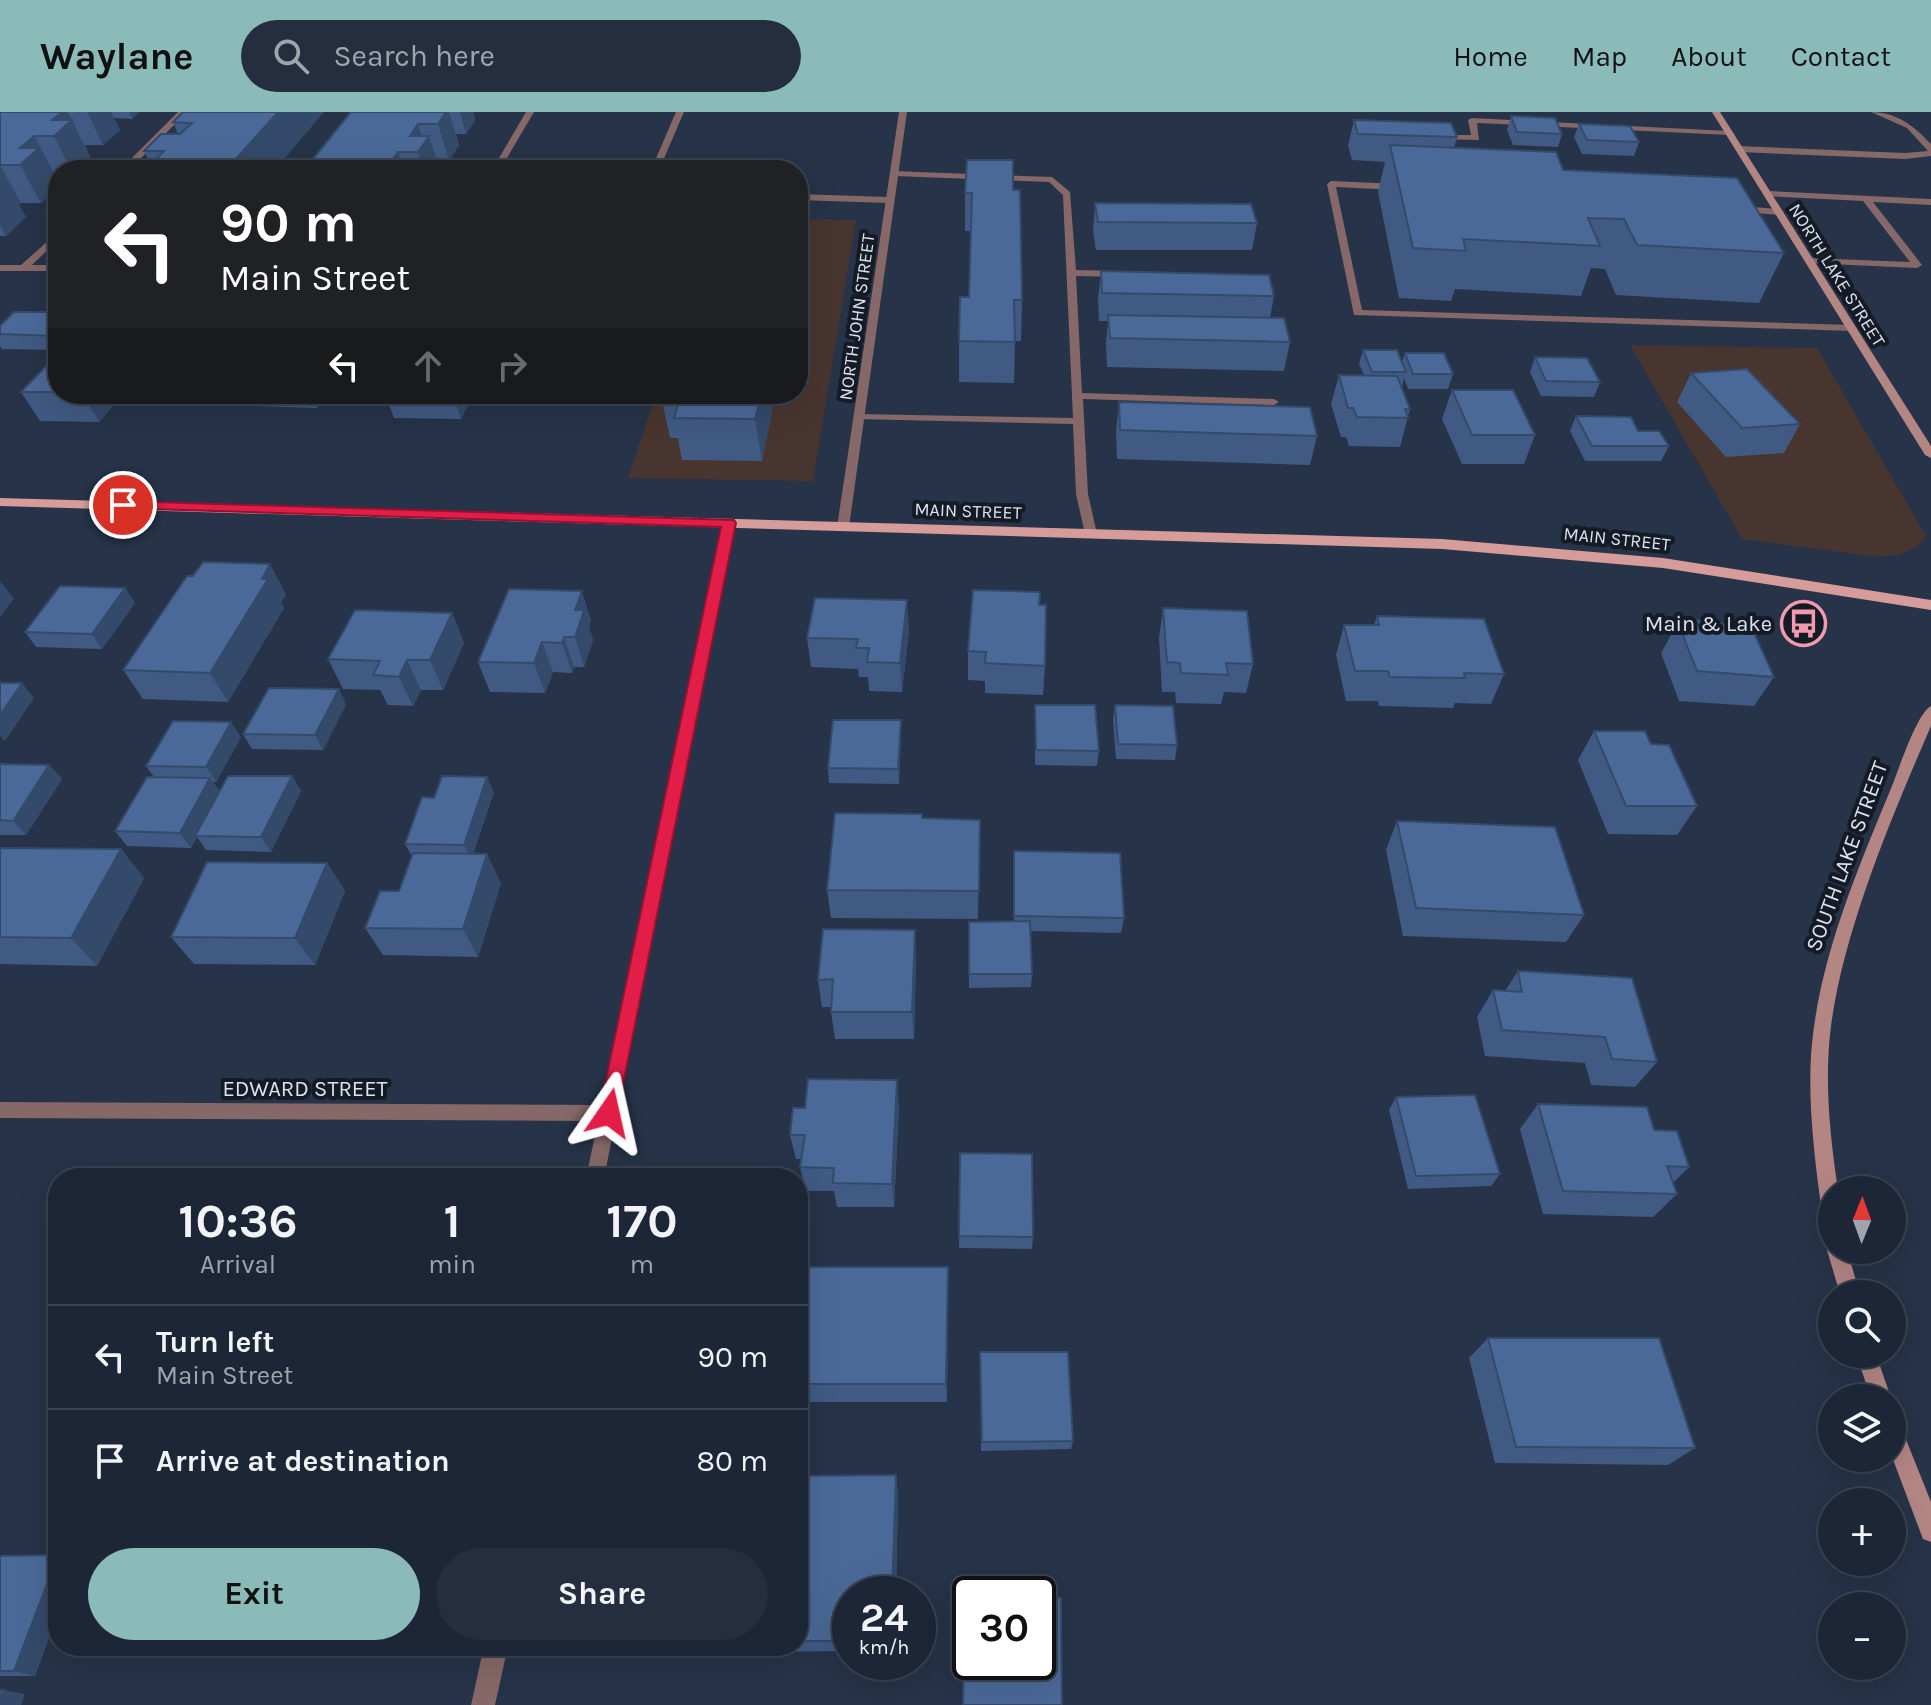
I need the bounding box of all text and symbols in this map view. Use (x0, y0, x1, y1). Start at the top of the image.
search box (241, 20, 801, 92)
text: Waylane (40, 34, 193, 79)
icon: search (269, 34, 313, 78)
text: Search here (333, 38, 495, 74)
text: Home (1453, 40, 1528, 73)
text: Map (1572, 40, 1627, 73)
text: About (1671, 40, 1747, 73)
text: Contact (1791, 40, 1891, 73)
text: 90 m (220, 190, 357, 255)
icon: left (88, 192, 192, 296)
street label: NORTH LAKE STREET (1784, 199, 1890, 351)
street label: NORTH JOHN STREET (834, 232, 880, 402)
text: Main Street (220, 257, 410, 299)
icon: left (322, 344, 366, 388)
icon: ahead (406, 344, 450, 388)
icon: right (490, 344, 534, 388)
pin (89, 471, 157, 539)
icon: arrive (101, 483, 145, 527)
street label: MAIN STREET (914, 498, 1022, 524)
street label: MAIN STREET (1562, 522, 1672, 556)
bus stop icon: Main & Lake (1779, 599, 1827, 647)
place label: Main & Lake (1645, 611, 1772, 637)
street label: SOUTH LAKE STREET (1800, 758, 1893, 955)
position arrow (567, 1071, 651, 1155)
street label: EDWARD STREET (222, 1076, 388, 1102)
north arrow (1818, 1176, 1906, 1264)
map controls (1818, 1176, 1906, 1680)
text: 10:36 (178, 1193, 298, 1249)
text: 1 (443, 1193, 461, 1249)
text: 170 (606, 1193, 678, 1249)
text: Arrival (200, 1249, 276, 1280)
text: min (428, 1249, 476, 1280)
text: m (630, 1249, 654, 1280)
button: search (1818, 1280, 1906, 1368)
text: Turn left (156, 1324, 274, 1360)
icon: left (88, 1335, 132, 1379)
text: 90 m (698, 1339, 768, 1375)
text: Main Street (156, 1360, 293, 1391)
button: layers (1818, 1384, 1906, 1472)
icon: arrive (88, 1439, 132, 1483)
text: Arrive at destination (156, 1443, 450, 1479)
text: 80 m (697, 1443, 768, 1479)
button: + (1818, 1488, 1906, 1576)
button: Exit (88, 1548, 420, 1640)
button: Share (436, 1548, 768, 1640)
speed limit sign: 30 (952, 1576, 1056, 1680)
button: − (1818, 1592, 1906, 1680)
text: 24 (860, 1594, 908, 1641)
text: km/h (859, 1636, 909, 1659)

